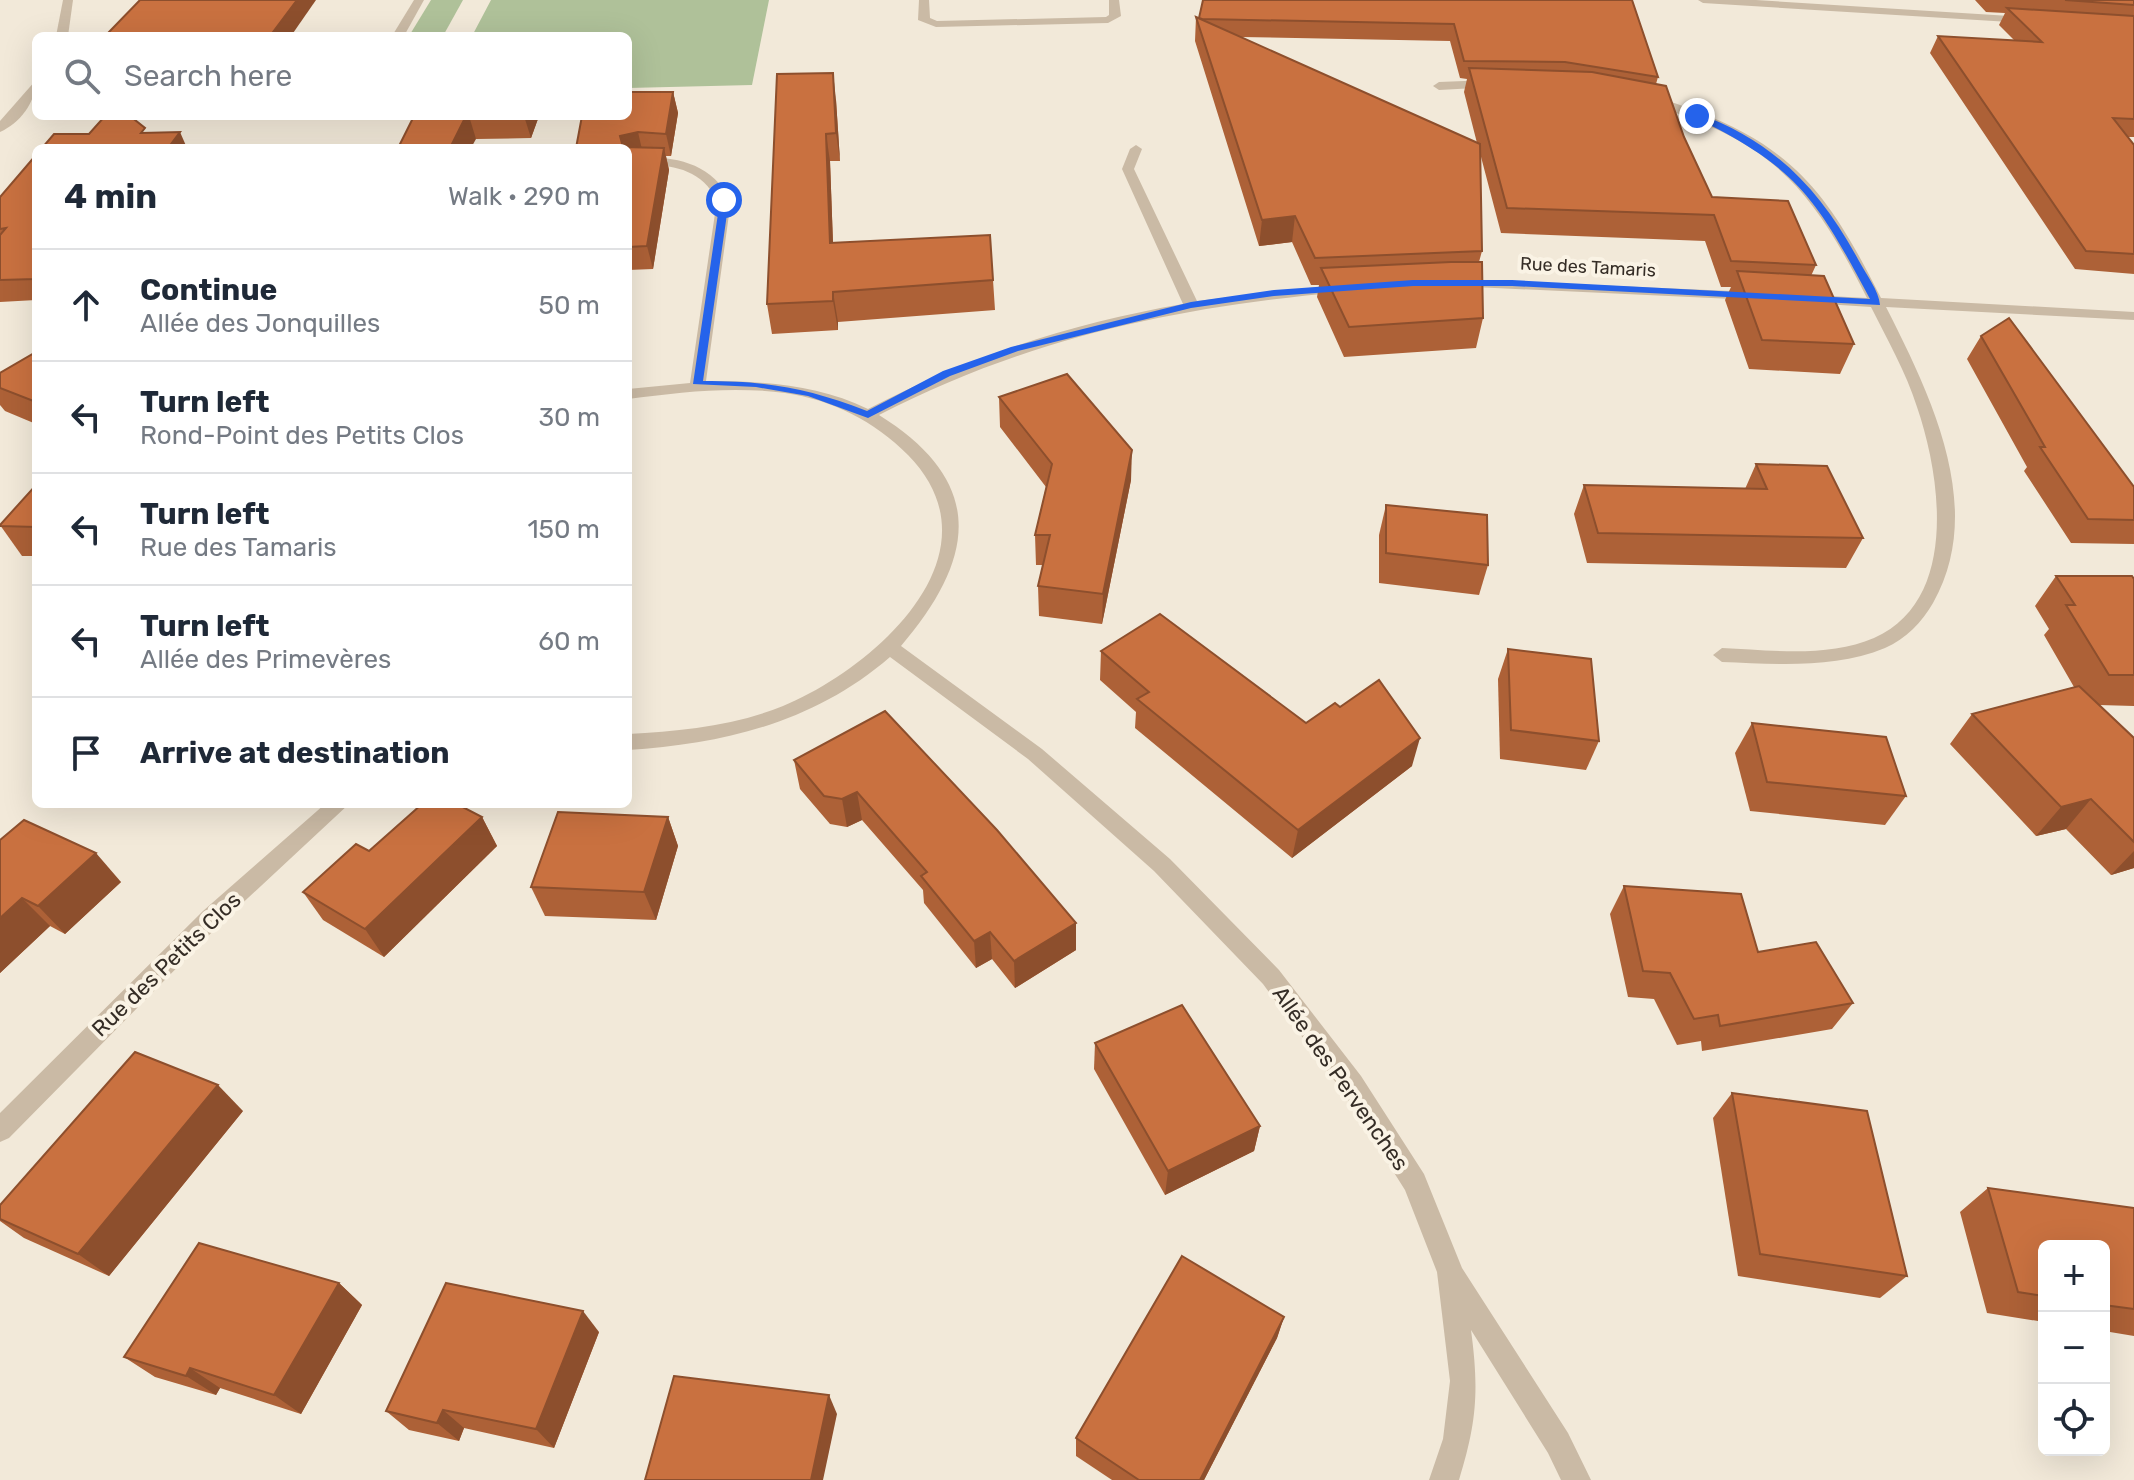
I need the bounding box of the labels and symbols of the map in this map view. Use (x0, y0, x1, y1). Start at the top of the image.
route end (1679, 98, 1715, 134)
route start (706, 182, 742, 218)
street label: Rue des Tamaris (1519, 252, 1657, 282)
street label: Rue des Petits Clos (86, 886, 246, 1042)
street label: Allée des Pervenches (1267, 981, 1414, 1176)

